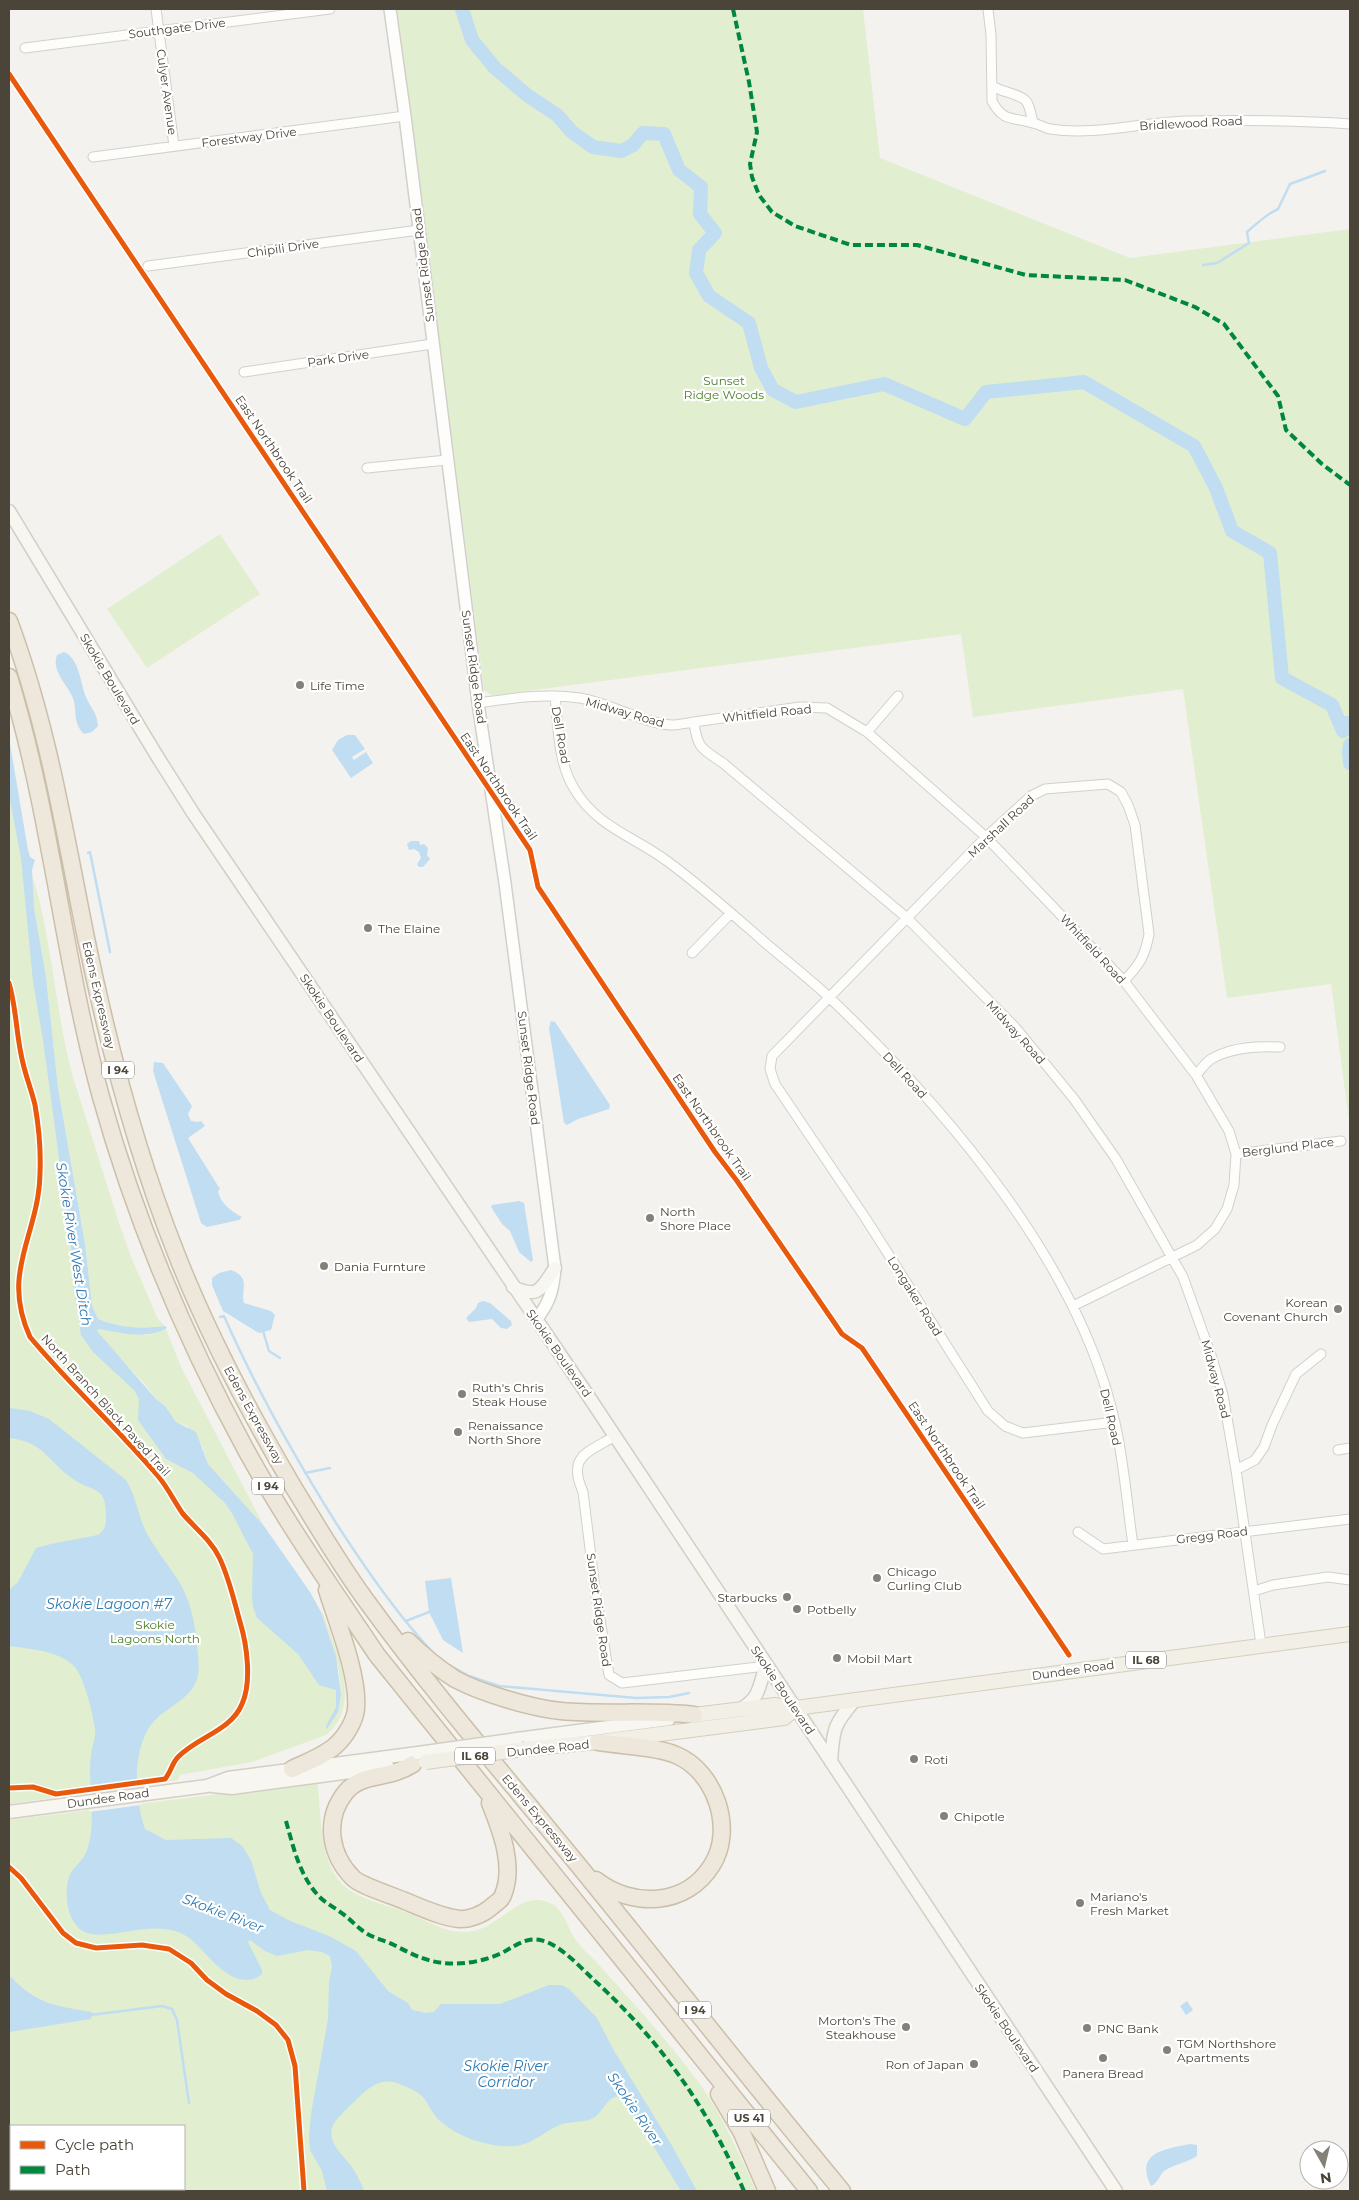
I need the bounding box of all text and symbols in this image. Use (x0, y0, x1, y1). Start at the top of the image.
street label: Southgate Drive (128, 15, 226, 41)
street label: Culyer Avenue (154, 48, 180, 136)
street label: Bridlewood Road (1139, 113, 1243, 133)
street label: Forestway Drive (201, 124, 297, 150)
street label: Sunset Ridge Road (409, 207, 437, 323)
street label: Chipili Drive (246, 236, 320, 260)
street label: Park Drive (306, 346, 370, 370)
park label: Sunset Ridge Woods (684, 373, 764, 402)
street label: East Northbrook Trail (232, 392, 316, 506)
street label: Sunset Ridge Road (459, 609, 489, 725)
street label: Skokie Boulevard (77, 631, 143, 727)
place label: Life Time (310, 678, 365, 693)
marker: Life Time (294, 679, 306, 691)
street label: Midway Road (584, 694, 666, 730)
street label: Whitfield Road (722, 701, 812, 725)
street label: Dell Road (549, 705, 573, 765)
street label: East Northbrook Trail (457, 729, 541, 843)
street label: Marshall Road (965, 791, 1037, 861)
street label: Whitfield Road (1057, 911, 1129, 987)
place label: The Elaine (378, 921, 440, 936)
marker: The Elaine (362, 922, 374, 934)
street label: Edens Expressway (79, 940, 119, 1051)
street label: Skokie Boulevard (297, 971, 367, 1065)
street label: Midway Road (983, 997, 1049, 1067)
street label: Sunset Ridge Road (515, 1010, 543, 1126)
street label: Dell Road (880, 1049, 930, 1101)
road number: I 94 (102, 1062, 134, 1078)
street label: East Northbrook Trail (669, 1071, 755, 1183)
street label: Berglund Place (1241, 1134, 1335, 1160)
water label: Skokie River West Ditch (52, 1161, 96, 1327)
place label: North Shore Place (660, 1204, 731, 1233)
marker: North Shore Place (644, 1212, 656, 1224)
street label: Longaker Road (884, 1253, 946, 1339)
place label: Dania Furnture (334, 1259, 426, 1274)
marker: Dania Furnture (318, 1260, 330, 1272)
place label: Korean Covenant Church (1223, 1295, 1328, 1324)
marker: Korean Covenant Church (1332, 1303, 1344, 1315)
street label: Skokie Boulevard (523, 1306, 595, 1400)
street label: North Branch Black Paved Trail (38, 1331, 174, 1479)
street label: Midway Road (1198, 1338, 1234, 1420)
street label: Edens Expressway (221, 1363, 287, 1467)
place label: Ruth's Chris Steak House (472, 1380, 547, 1409)
street label: Dell Road (1097, 1387, 1125, 1447)
marker: Ruth's Chris Steak House (456, 1388, 468, 1400)
street label: East Northbrook Trail (905, 1398, 989, 1512)
place label: Renaissance North Shore (468, 1418, 543, 1447)
marker: Renaissance North Shore (452, 1426, 464, 1438)
road number: I 94 (252, 1478, 284, 1494)
street label: Gregg Road (1175, 1523, 1249, 1547)
street label: Sunset Ridge Road (584, 1552, 614, 1668)
place label: Chicago Curling Club (887, 1564, 962, 1593)
marker: Chicago Curling Club (871, 1572, 883, 1584)
place label: Starbucks (717, 1590, 777, 1605)
marker: Starbucks (781, 1591, 793, 1603)
water label: Skokie Lagoon #7 (46, 1595, 173, 1613)
place label: Potbelly (807, 1602, 857, 1617)
marker: Potbelly (791, 1603, 803, 1615)
park label: Skokie Lagoons North (110, 1617, 200, 1646)
street label: Skokie Boulevard (748, 1643, 818, 1737)
place label: Mobil Mart (847, 1651, 912, 1666)
marker: Mobil Mart (831, 1652, 843, 1664)
road number: IL 68 (1126, 1652, 1166, 1668)
street label: Dundee Road (1031, 1657, 1115, 1683)
street label: Dundee Road (506, 1736, 590, 1760)
road number: IL 68 (455, 1748, 495, 1764)
place label: Roti (924, 1752, 948, 1767)
marker: Roti (908, 1753, 920, 1765)
street label: Edens Expressway (499, 1771, 581, 1865)
street label: Dundee Road (66, 1785, 150, 1811)
place label: Chipotle (954, 1809, 1005, 1824)
marker: Chipotle (938, 1810, 950, 1822)
water label: Skokie River (180, 1889, 266, 1937)
place label: Mariano's Fresh Market (1090, 1889, 1169, 1918)
marker: Mariano's Fresh Market (1074, 1897, 1086, 1909)
street label: Skokie Boulevard (972, 1981, 1042, 2075)
road number: I 94 (679, 2002, 711, 2018)
place label: Morton's The Steakhouse (818, 2013, 896, 2042)
marker: Morton's The Steakhouse (900, 2021, 912, 2033)
place label: PNC Bank (1097, 2021, 1159, 2036)
marker: PNC Bank (1081, 2022, 1093, 2034)
place label: TGM Northshore Apartments (1177, 2036, 1276, 2065)
marker: TGM Northshore Apartments (1161, 2044, 1173, 2056)
marker: Panera Bread (1097, 2052, 1109, 2064)
water label: Skokie River Corridor (464, 2057, 549, 2091)
place label: Ron of Japan (885, 2057, 964, 2072)
marker: Ron of Japan (968, 2058, 980, 2070)
place label: Panera Bread (1062, 2066, 1144, 2081)
water label: Skokie River (604, 2069, 666, 2150)
road number: US 41 (728, 2110, 770, 2126)
legend (10, 2125, 185, 2190)
text: Cycle path (55, 2135, 134, 2154)
north arrow (1299, 2140, 1349, 2190)
text: Path (55, 2160, 91, 2179)
text: N (1319, 2168, 1333, 2188)

